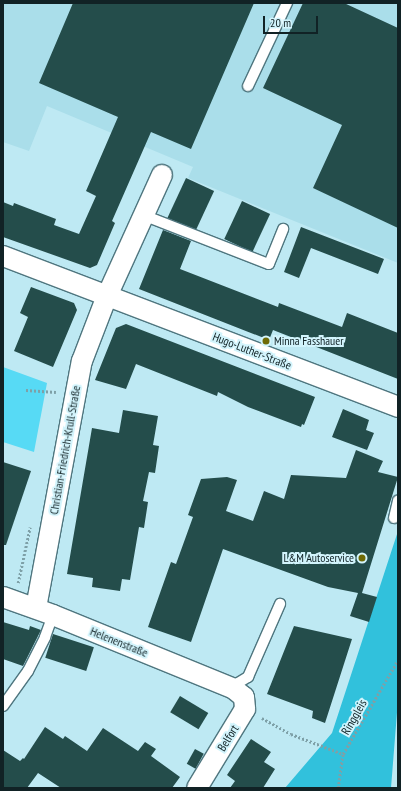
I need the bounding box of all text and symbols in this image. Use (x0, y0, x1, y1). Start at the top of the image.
scale bar (265, 8, 320, 34)
text: 20 m (270, 15, 291, 30)
street label: Hugo-Luther-Straße (211, 329, 293, 373)
place label: Minna Fasshauer (274, 334, 344, 348)
marker: Minna Fasshauer (261, 336, 271, 346)
street label: Christian-Friedrich-Krull-Straße (47, 384, 83, 516)
place label: L&M Autoservice (283, 551, 354, 565)
marker: L&M Autoservice (357, 553, 367, 563)
street label: Helenenstraße (88, 624, 150, 660)
street label: Ringgleis (338, 697, 370, 737)
street label: Belfort (214, 722, 242, 754)

